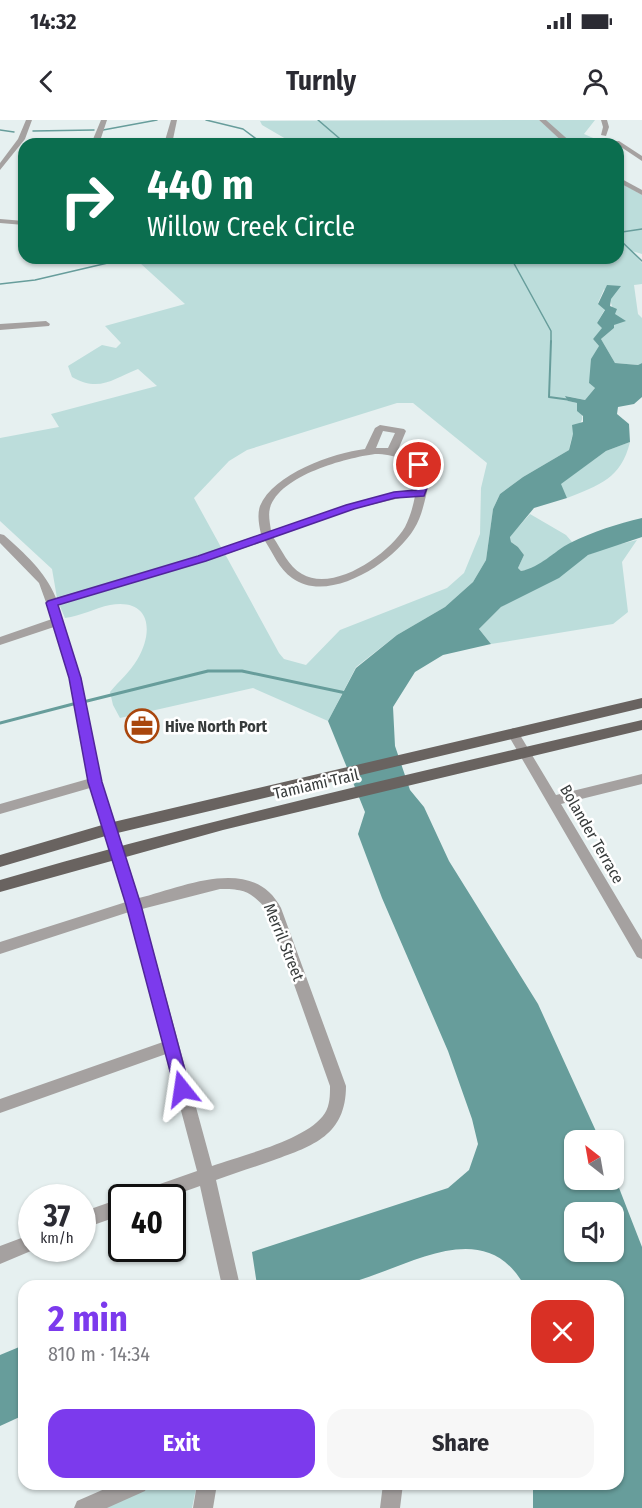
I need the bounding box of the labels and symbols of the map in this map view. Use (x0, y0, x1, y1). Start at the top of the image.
pin (393, 439, 444, 490)
office icon: Hive North Port (124, 708, 160, 744)
place label: Hive North Port (165, 717, 268, 736)
street label: Tamiami Trail (272, 765, 360, 803)
street label: Bolander Terrace (556, 781, 628, 887)
street label: Merril Street (260, 901, 308, 984)
position arrow (150, 1057, 214, 1121)
north arrow (564, 1130, 624, 1190)
speed limit sign: 40 (108, 1184, 186, 1262)

